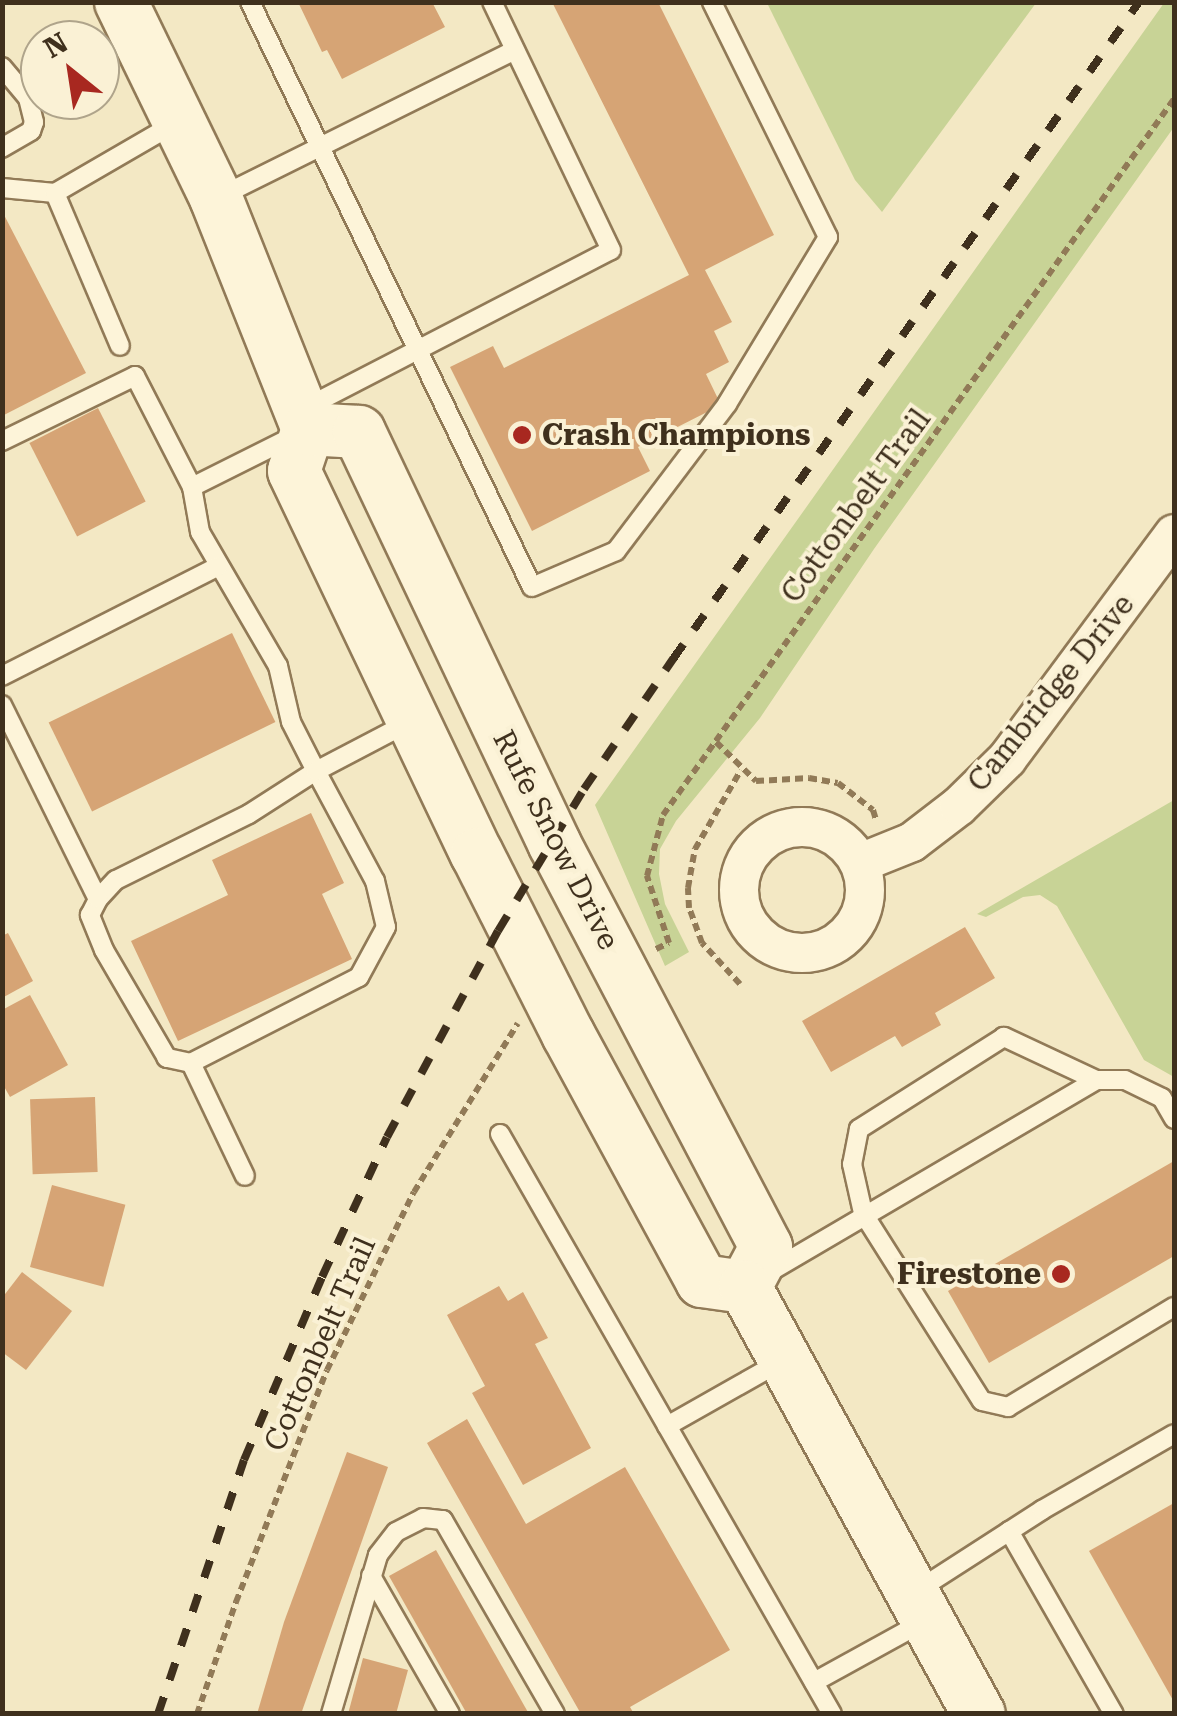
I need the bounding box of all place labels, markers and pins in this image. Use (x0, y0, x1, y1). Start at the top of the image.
place label: Crash Champions (542, 417, 811, 453)
marker: Crash Champions (511, 424, 533, 446)
place label: Firestone (897, 1256, 1041, 1292)
marker: Firestone (1050, 1263, 1072, 1285)

